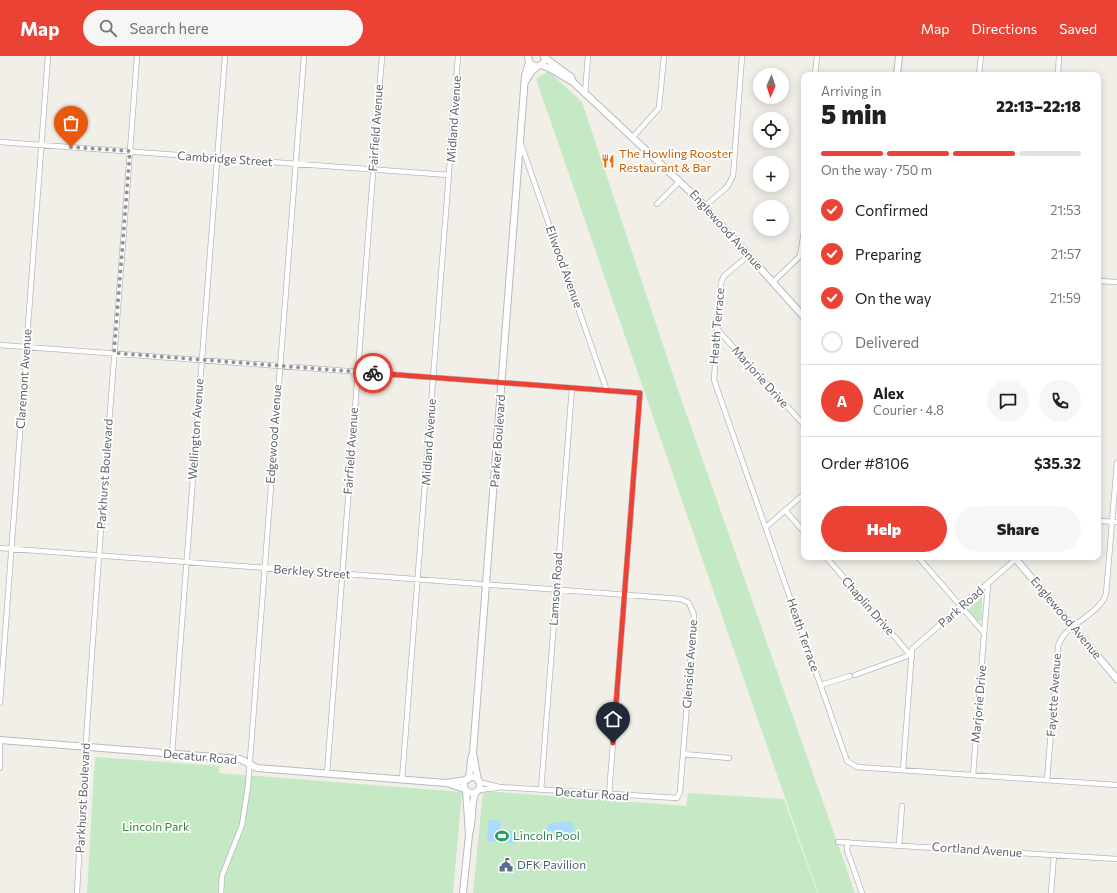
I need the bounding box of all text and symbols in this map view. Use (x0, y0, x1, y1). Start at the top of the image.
search box (83, 10, 363, 46)
text: Map (20, 17, 59, 40)
icon: search (97, 17, 119, 39)
text: Search here (129, 19, 209, 37)
text: Map (921, 20, 950, 37)
text: Directions (972, 20, 1037, 37)
text: Saved (1059, 20, 1097, 37)
north arrow (753, 68, 789, 104)
map controls (753, 68, 789, 236)
street label: Midland Avenue (443, 75, 463, 163)
text: Arriving in (821, 83, 881, 99)
street label: Fairfield Avenue (365, 84, 385, 172)
text: 22:13–22:18 (996, 97, 1081, 115)
text: 5 min (821, 98, 887, 129)
pin (54, 106, 88, 147)
icon: bag (60, 112, 82, 134)
button: locate (753, 112, 789, 148)
place label: The Howling Rooster Restaurant & Bar (619, 146, 733, 174)
street label: Cambridge Street (177, 148, 273, 168)
restaurant icon: The Howling Rooster Restaurant & Bar (600, 153, 616, 169)
button: + (753, 156, 789, 192)
text: On the way · 750 m (821, 162, 932, 178)
street label: Englewood Avenue (687, 186, 766, 272)
icon: check (821, 199, 843, 221)
button: − (753, 200, 789, 236)
text: Confirmed (855, 201, 928, 219)
text: 21:53 (1050, 202, 1081, 218)
street label: Ellwood Avenue (544, 224, 586, 310)
icon: check (821, 243, 843, 265)
text: Preparing (855, 245, 921, 263)
text: 21:57 (1051, 246, 1081, 262)
street label: Heath Terrace (706, 287, 726, 365)
icon: check (821, 287, 843, 309)
text: On the way (855, 289, 932, 307)
text: 21:59 (1050, 290, 1081, 306)
street label: Claremont Avenue (13, 328, 33, 429)
text: Delivered (855, 333, 919, 351)
street label: Marjorie Drive (729, 343, 792, 410)
courier (353, 353, 393, 393)
icon: bike (362, 362, 384, 384)
street label: Wellington Avenue (184, 378, 206, 480)
button: chat (987, 380, 1029, 422)
button: phone (1039, 380, 1081, 422)
street label: Edgewood Avenue (263, 384, 283, 484)
text: Alex (873, 384, 904, 402)
text: A (837, 392, 847, 410)
street label: Parker Boulevard (487, 394, 507, 488)
street label: Midland Avenue (418, 398, 438, 486)
text: Courier · 4.8 (873, 402, 944, 418)
street label: Fairfield Avenue (340, 407, 360, 495)
street label: Parkhurst Boulevard (93, 418, 115, 530)
text: Order #8106 (821, 454, 909, 472)
text: $35.32 (1034, 454, 1081, 472)
button: Help (821, 506, 947, 552)
button: Share (955, 506, 1081, 552)
street label: Lamson Road (545, 552, 565, 626)
street label: Berkley Street (273, 561, 351, 581)
street label: Chaplin Drive (840, 573, 898, 637)
street label: Englewood Avenue (1028, 574, 1105, 661)
street label: Park Road (935, 583, 986, 630)
street label: Heath Terrace (785, 596, 823, 673)
street label: Glenside Avenue (679, 619, 699, 709)
street label: Fayette Avenue (1043, 653, 1063, 737)
street label: Marjorie Drive (968, 664, 988, 743)
pin (596, 702, 630, 743)
icon: home (602, 708, 624, 730)
street label: Parkhurst Boulevard (72, 742, 92, 854)
street label: Decatur Road (163, 746, 238, 766)
street label: Decatur Road (555, 783, 630, 803)
park label: Lincoln Park (122, 819, 190, 833)
sports icon: Lincoln Pool (494, 828, 510, 844)
place label: Lincoln Pool (513, 828, 580, 842)
street label: Cortland Avenue (931, 839, 1023, 859)
public building icon: DFK Pavilion (498, 857, 514, 873)
place label: DFK Pavilion (517, 857, 586, 871)

